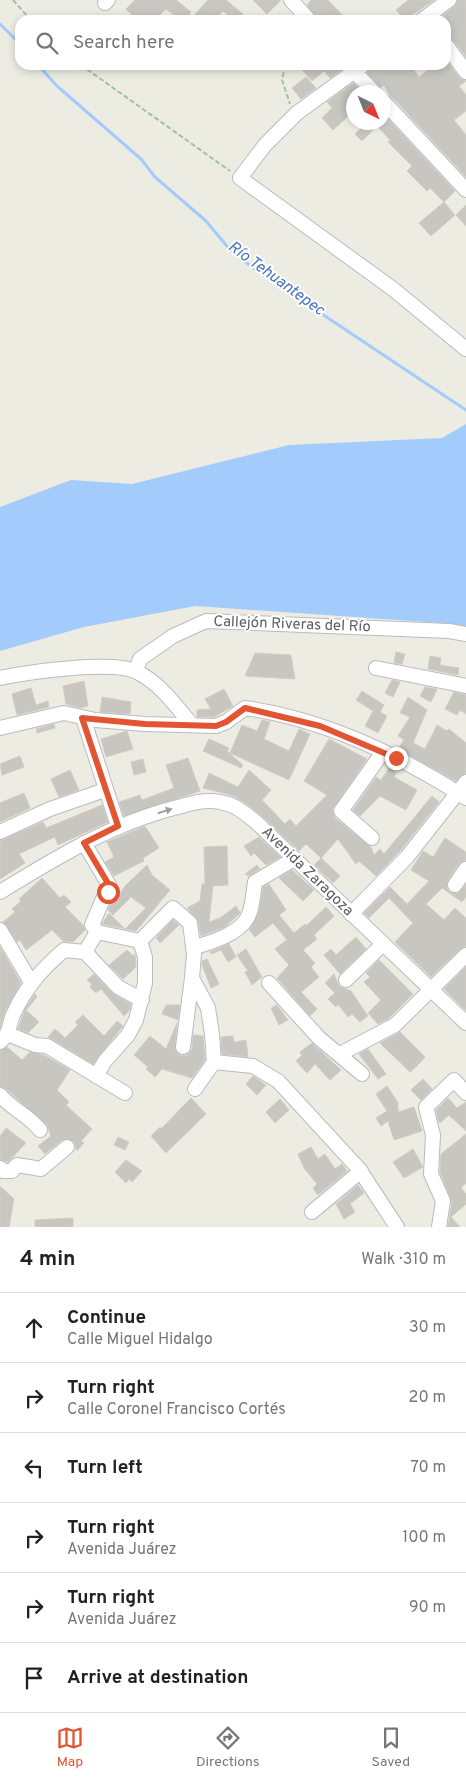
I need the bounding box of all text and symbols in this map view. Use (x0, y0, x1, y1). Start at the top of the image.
search box (15, 15, 451, 70)
icon: search (33, 29, 61, 57)
text: Search here (73, 31, 175, 55)
north arrow (346, 85, 391, 130)
water label: Río Tehuantepec (224, 237, 328, 321)
street label: Callejón Riveras del Río (213, 613, 371, 637)
route end (385, 747, 408, 770)
one-way arrow (157, 806, 172, 814)
street label: Avenida Zaragoza (257, 823, 357, 921)
route start (97, 881, 120, 904)
text: 4 min (20, 1246, 76, 1273)
text: Walk · 310 m (361, 1250, 446, 1270)
text: Continue (67, 1306, 146, 1330)
icon: ahead (20, 1314, 48, 1342)
text: 30 m (409, 1318, 446, 1338)
text: Calle Miguel Hidalgo (67, 1330, 213, 1350)
text: Turn right (67, 1376, 155, 1400)
icon: right (20, 1384, 48, 1412)
text: 20 m (409, 1388, 446, 1408)
text: Calle Coronel Francisco Cortés (67, 1400, 286, 1420)
icon: left (20, 1454, 48, 1482)
text: Turn left (67, 1456, 143, 1480)
text: 70 m (411, 1458, 446, 1478)
text: Turn right (67, 1516, 155, 1540)
icon: right (20, 1524, 48, 1552)
text: 100 m (402, 1528, 446, 1548)
text: Avenida Juárez (67, 1540, 177, 1560)
text: Turn right (67, 1586, 155, 1610)
icon: right (20, 1594, 48, 1622)
text: 90 m (409, 1598, 446, 1618)
text: Avenida Juárez (67, 1610, 177, 1630)
icon: arrive (20, 1664, 48, 1692)
text: Arrive at destination (67, 1666, 248, 1690)
tab: Map (56, 1724, 84, 1771)
tab: Directions (196, 1724, 260, 1771)
tab: Saved (372, 1724, 410, 1771)

